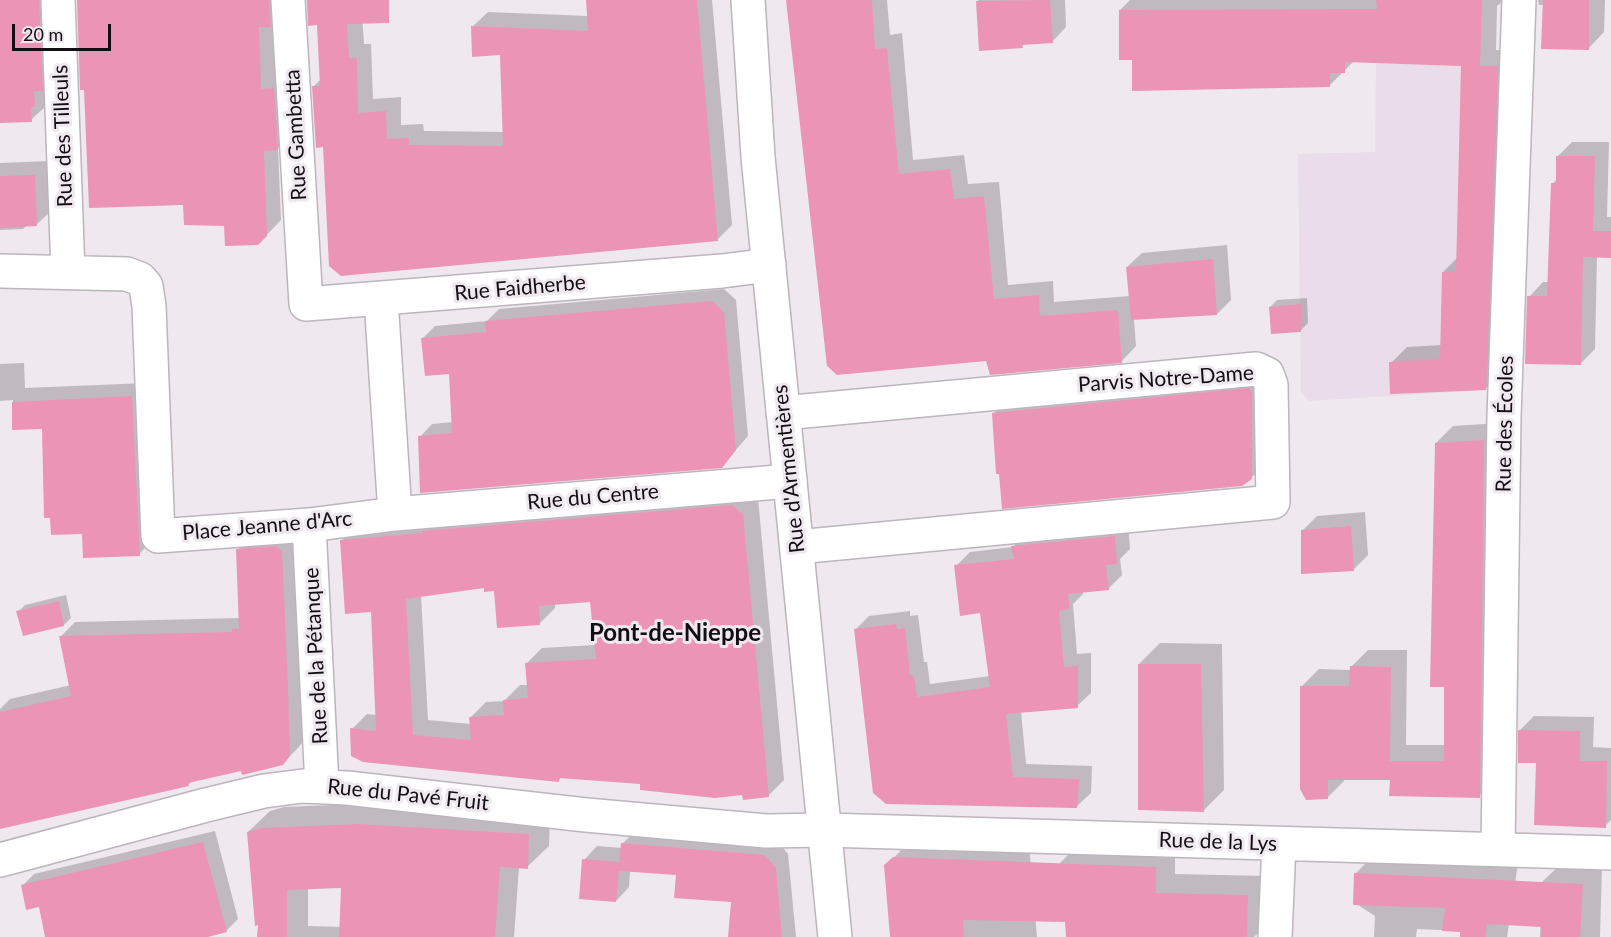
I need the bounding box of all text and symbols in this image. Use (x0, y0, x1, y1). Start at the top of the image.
scale bar (15, 12, 114, 50)
text: 20 m (23, 23, 63, 45)
street label: Rue des Tilleuls (48, 64, 78, 208)
street label: Rue Gambetta (280, 69, 312, 201)
street label: Rue Faidherbe (453, 270, 587, 306)
street label: Rue des Écoles (1491, 355, 1519, 493)
street label: Parvis Notre-Dame (1077, 360, 1255, 398)
street label: Rue d'Armentières (768, 384, 810, 554)
street label: Rue du Centre (526, 479, 660, 515)
street label: Place Jeanne d'Arc (181, 506, 353, 546)
street label: Rue de la Pétanque (299, 567, 333, 745)
district label: Pont-de-Nieppe (589, 619, 761, 647)
street label: Rue du Pavé Fruit (326, 774, 490, 816)
street label: Rue de la Lys (1158, 827, 1278, 857)

